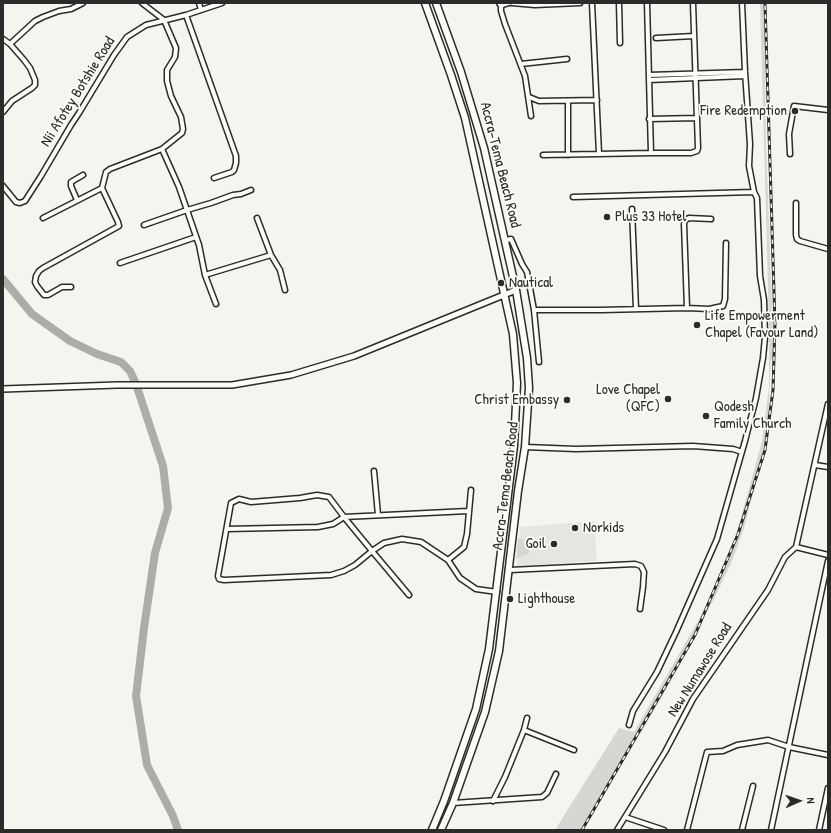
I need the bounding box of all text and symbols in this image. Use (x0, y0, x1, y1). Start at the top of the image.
street label: Nii Afotey Botshie Road (37, 34, 119, 150)
street label: Accra-Tema Beach Road (476, 100, 524, 230)
place label: Fire Redemption (700, 102, 787, 120)
marker: Fire Redemption (790, 106, 800, 116)
place label: Plus 33 Hotel (615, 208, 687, 226)
marker: Plus 33 Hotel (602, 212, 612, 222)
place label: Nautical (509, 274, 553, 292)
marker: Nautical (496, 278, 506, 288)
place label: Life Empowerment Chapel (Favour Land) (705, 307, 819, 342)
marker: Life Empowerment Chapel (Favour Land) (692, 320, 702, 330)
place label: Love Chapel (QFC) (596, 381, 660, 416)
place label: Christ Embassy (474, 391, 559, 409)
marker: Love Chapel (QFC) (663, 394, 673, 404)
marker: Christ Embassy (562, 395, 572, 405)
place label: Qodesh Family Church (714, 398, 791, 433)
marker: Qodesh Family Church (701, 411, 711, 421)
street label: Accra-Tema Beach Road (489, 421, 523, 551)
place label: Norkids (583, 519, 624, 537)
marker: Norkids (570, 523, 580, 533)
place label: Goil (525, 535, 546, 553)
marker: Goil (549, 539, 559, 549)
place label: Lighthouse (518, 590, 575, 608)
marker: Lighthouse (505, 594, 515, 604)
street label: New Numawose Road (664, 620, 736, 720)
north arrow (779, 781, 819, 821)
text: N (804, 797, 818, 804)

